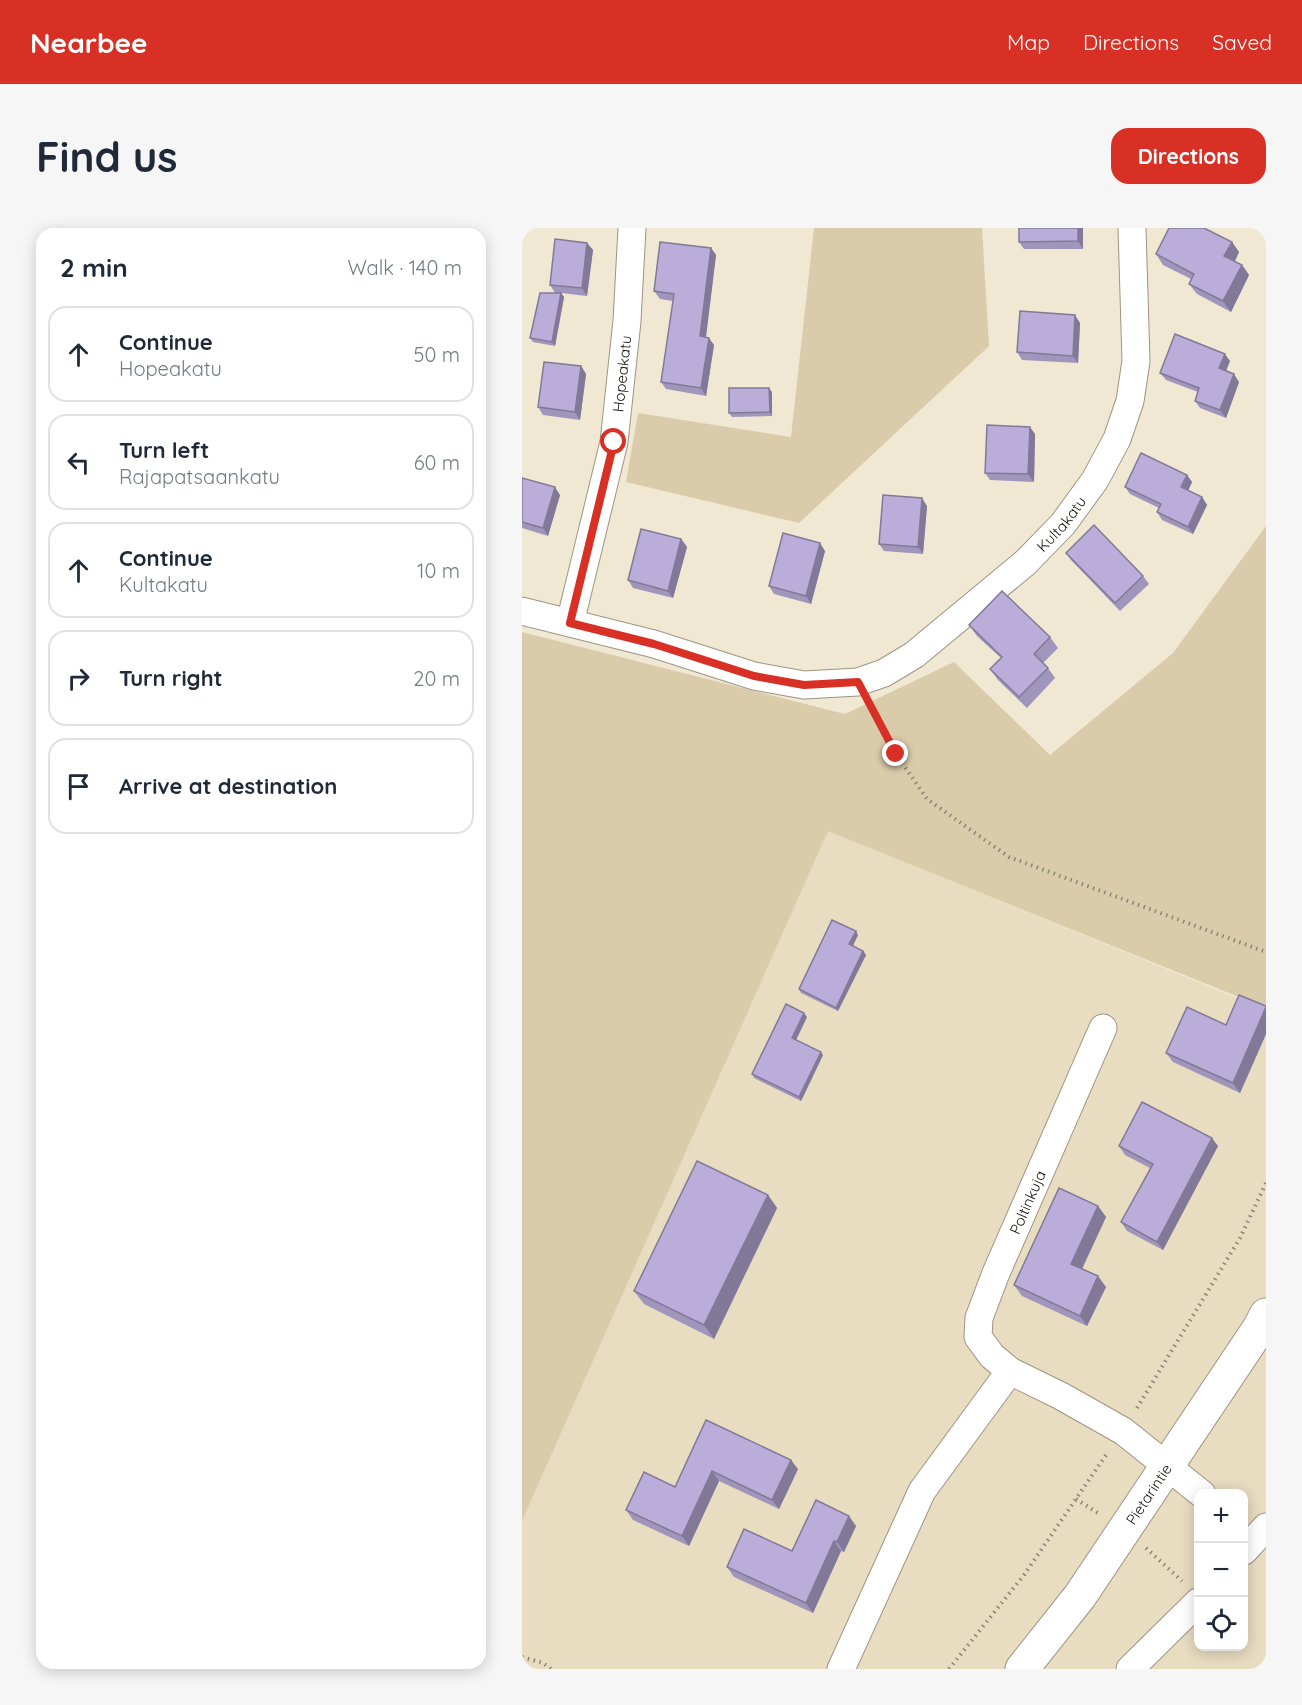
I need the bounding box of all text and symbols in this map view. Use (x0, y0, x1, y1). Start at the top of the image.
text: Nearbee (30, 25, 148, 60)
text: Map (1007, 29, 1050, 55)
text: Directions (1083, 29, 1179, 55)
text: Saved (1212, 29, 1272, 55)
button: Directions (1111, 128, 1266, 184)
text: Find us (36, 130, 178, 183)
text: 2 min (60, 251, 128, 284)
text: Walk · 140 m (347, 255, 462, 280)
text: Continue (119, 328, 213, 356)
street label: Hopeakatu (608, 334, 635, 413)
icon: ahead (62, 338, 95, 371)
text: 50 m (414, 342, 460, 367)
text: Hopeakatu (119, 356, 222, 381)
route start (600, 428, 626, 454)
text: Turn left (119, 436, 209, 464)
icon: left (62, 446, 95, 479)
text: 60 m (414, 450, 460, 475)
text: Rajapatsaankatu (119, 464, 280, 489)
street label: Kultakatu (1032, 492, 1090, 555)
text: Continue (119, 544, 213, 572)
icon: ahead (62, 554, 95, 587)
text: 10 m (417, 558, 460, 583)
text: Kultakatu (119, 572, 208, 597)
icon: right (62, 662, 95, 695)
text: Turn right (119, 664, 223, 692)
text: 20 m (413, 666, 460, 691)
route end (882, 740, 908, 766)
icon: arrive (62, 770, 95, 803)
text: Arrive at destination (119, 772, 337, 800)
street label: Poltinkuja (1005, 1167, 1049, 1237)
street label: Pietarintie (1121, 1460, 1175, 1528)
map controls (1194, 1489, 1248, 1651)
button: + (1194, 1489, 1248, 1543)
button: − (1194, 1543, 1248, 1597)
button: locate (1194, 1597, 1248, 1651)

